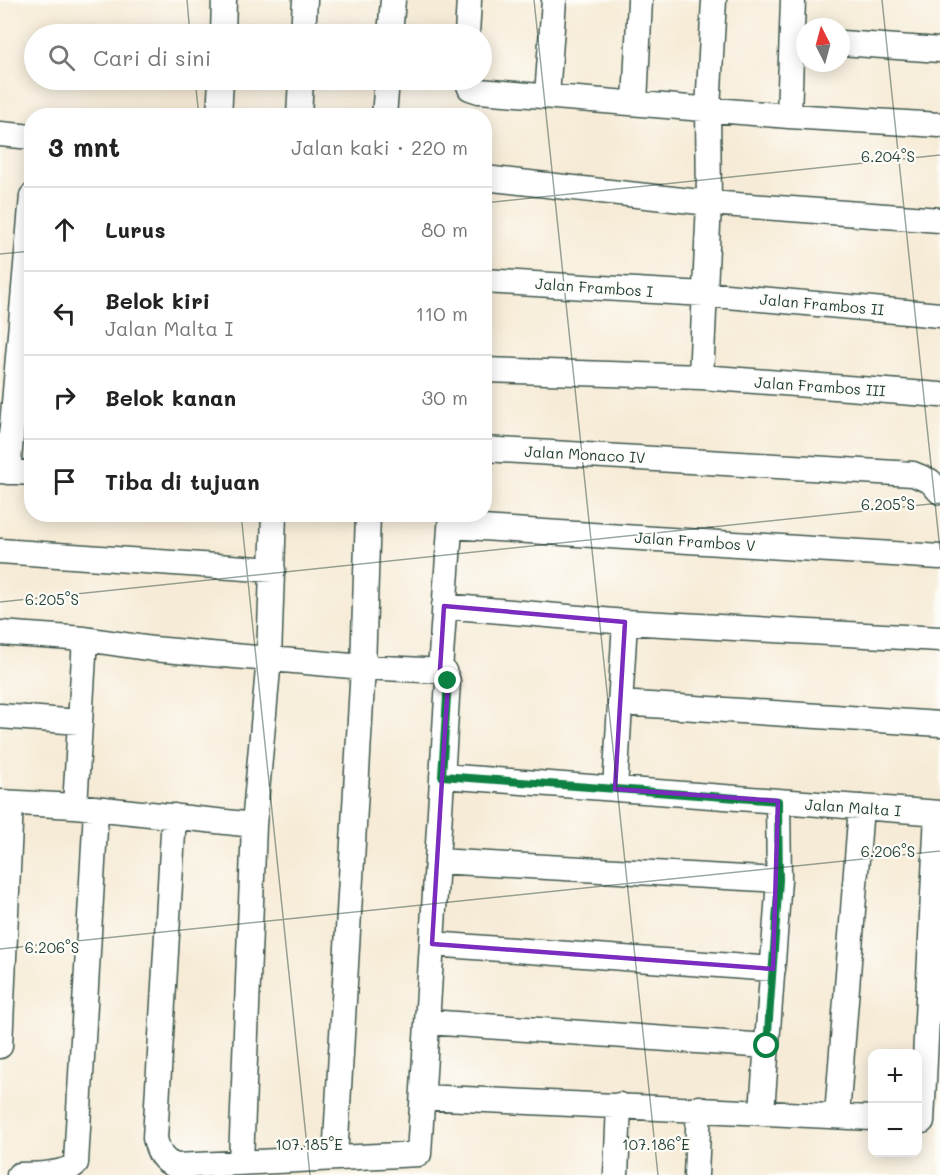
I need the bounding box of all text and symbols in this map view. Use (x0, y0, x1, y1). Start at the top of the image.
north arrow (796, 18, 850, 72)
search box (24, 24, 492, 90)
icon: search (45, 41, 78, 74)
text: Cari di sini (93, 43, 211, 72)
text: 3 mnt (48, 130, 120, 164)
text: Jalan kaki · 220 m (291, 134, 468, 160)
text: 6.204°S (861, 146, 915, 166)
icon: ahead (48, 213, 81, 246)
text: Lurus (105, 215, 166, 244)
text: 80 m (421, 216, 468, 242)
street label: Jalan Frambos I (534, 273, 654, 301)
text: Belok kiri (105, 286, 210, 315)
street label: Jalan Frambos II (759, 289, 885, 319)
icon: left (48, 297, 81, 330)
text: 110 m (415, 300, 468, 326)
text: Jalan Malta I (105, 315, 233, 341)
street label: Jalan Frambos III (754, 371, 887, 401)
icon: right (48, 381, 81, 414)
text: Belok kanan (105, 383, 236, 412)
text: 30 m (422, 384, 468, 410)
street label: Jalan Monaco IV (524, 441, 646, 467)
icon: arrive (48, 465, 81, 498)
text: Tiba di tujuan (105, 467, 260, 496)
text: 6.205°S (861, 494, 915, 514)
street label: Jalan Frambos V (634, 527, 756, 555)
text: 6.205°S (25, 589, 79, 609)
route end (434, 667, 460, 693)
street label: Jalan Malta I (804, 794, 902, 820)
text: 6.206°S (861, 841, 915, 861)
text: 6.206°S (25, 937, 79, 957)
route start (753, 1032, 779, 1058)
map controls (868, 1049, 922, 1157)
button: + (868, 1049, 922, 1103)
button: − (868, 1103, 922, 1157)
text: 107.185°E (275, 1134, 343, 1154)
text: 107.186°E (622, 1134, 690, 1154)

